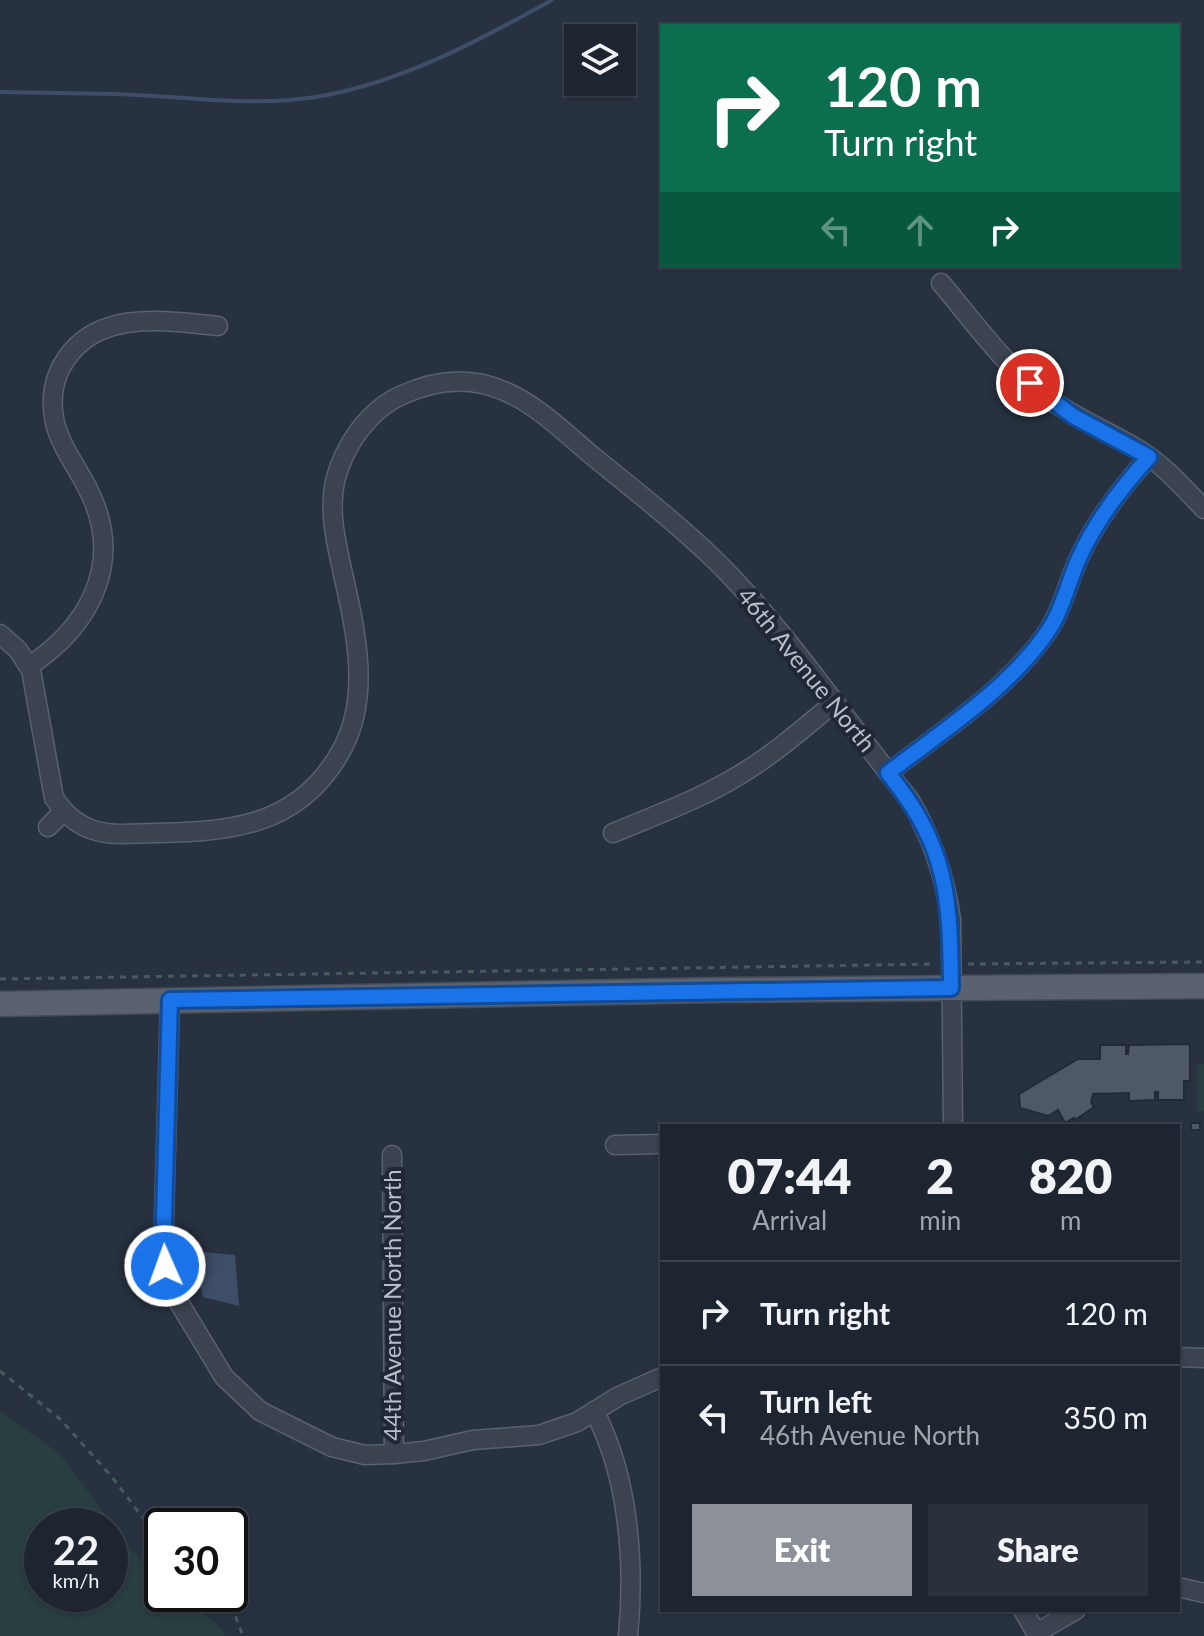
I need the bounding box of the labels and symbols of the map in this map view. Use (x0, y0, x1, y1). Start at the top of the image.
pin (996, 349, 1064, 417)
street label: 46th Avenue North (732, 581, 882, 757)
street label: 44th Avenue North North (377, 1169, 406, 1441)
position arrow (123, 1224, 207, 1308)
speed limit sign: 30 (144, 1508, 248, 1612)

